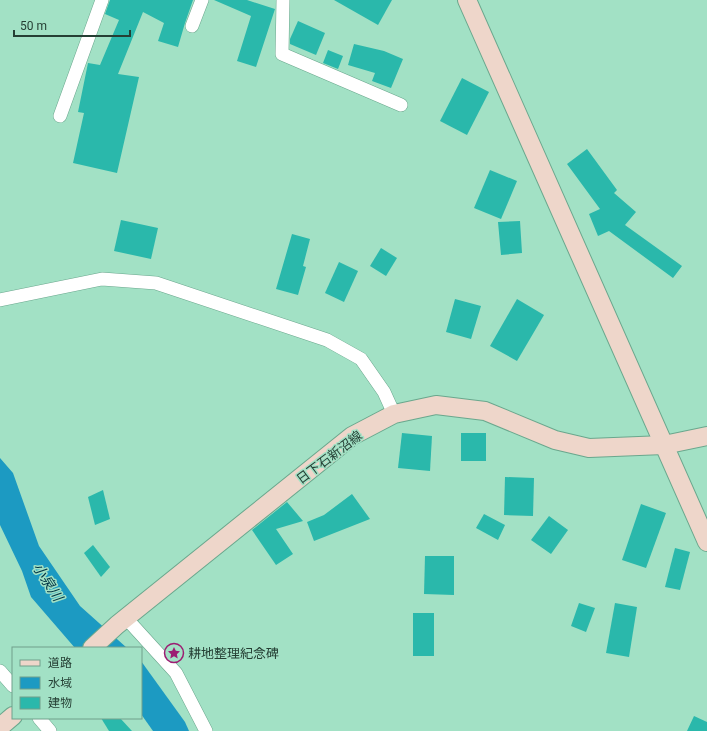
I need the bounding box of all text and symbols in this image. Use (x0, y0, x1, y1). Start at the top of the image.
scale bar (14, 12, 130, 38)
text: 50 m (20, 19, 47, 33)
street label: 日下石新沼線 (294, 428, 365, 487)
water label: 小泉川 (30, 560, 67, 606)
place icon: 耕地整理紀念碑 (163, 642, 185, 664)
place label: 耕地整理紀念碑 (188, 646, 279, 661)
legend (12, 647, 142, 719)
text: 道路 (48, 656, 72, 670)
text: 水域 (48, 676, 72, 690)
text: 建物 (48, 696, 72, 710)

